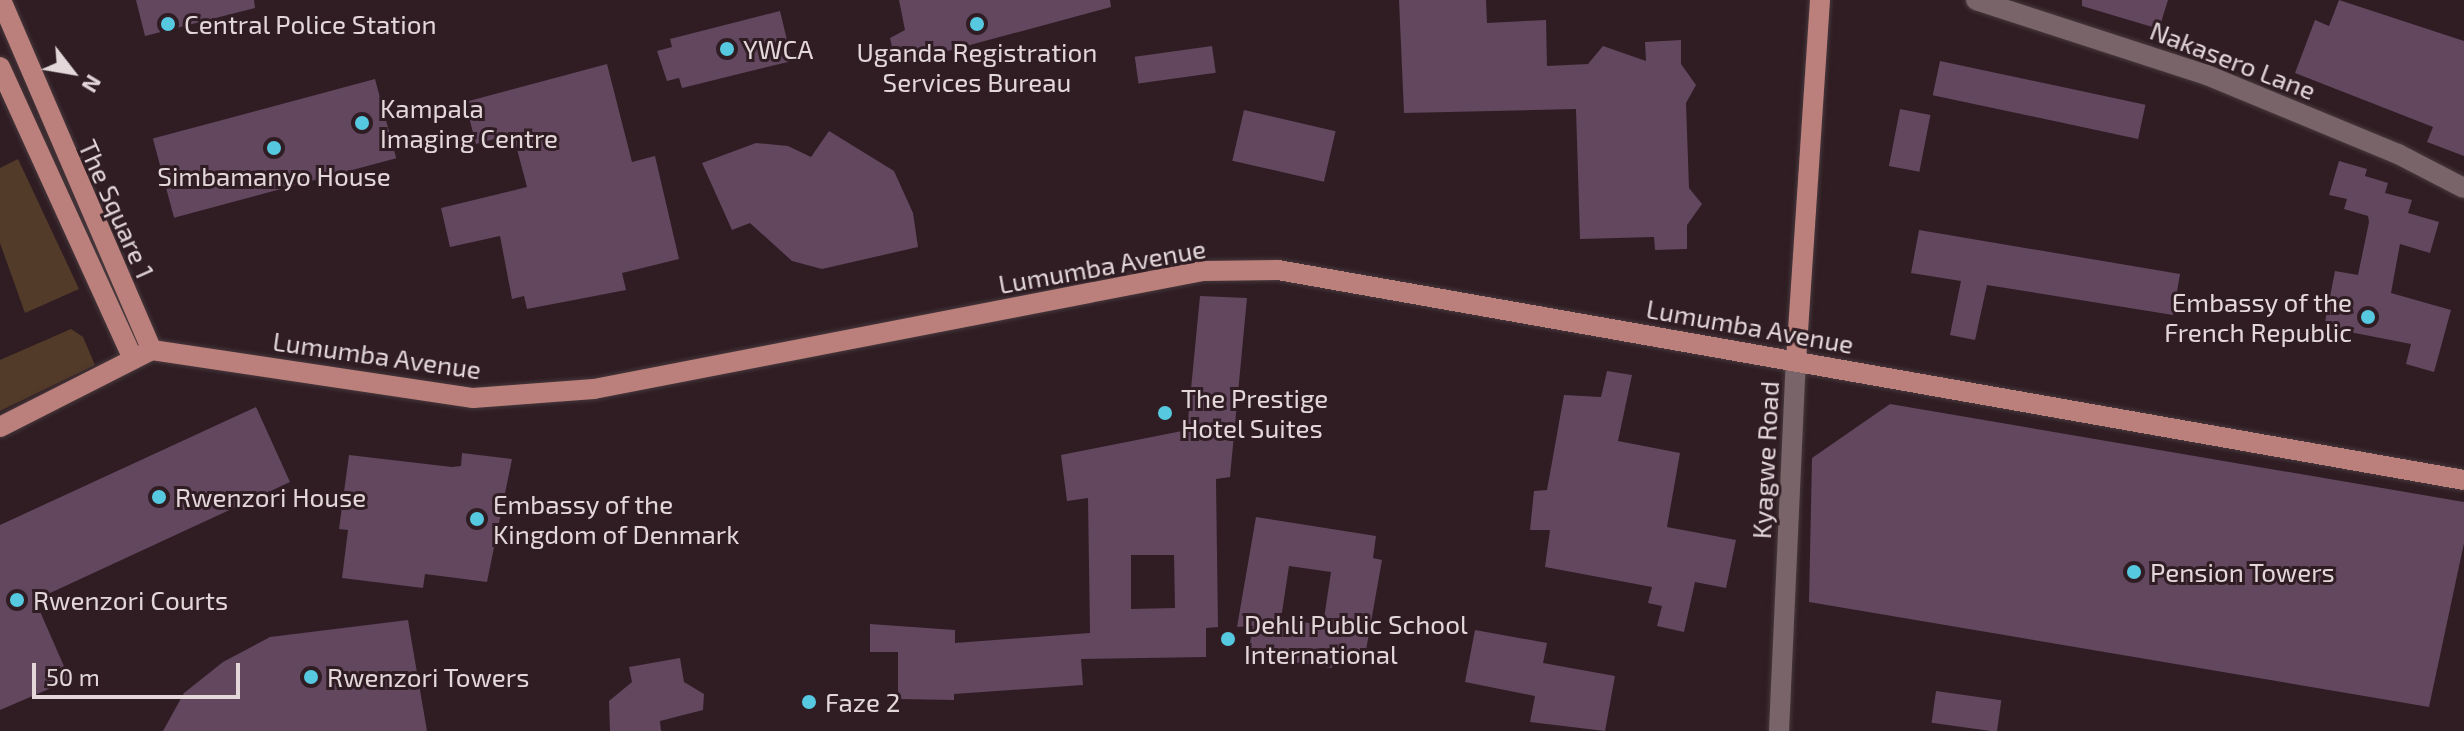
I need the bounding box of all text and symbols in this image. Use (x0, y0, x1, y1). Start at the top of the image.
place label: Central Police Station (184, 8, 437, 40)
street label: Nakasero Lane (2146, 14, 2320, 106)
marker: Central Police Station (159, 15, 177, 33)
marker: Uganda Registration Services Bureau (968, 15, 986, 33)
north arrow (32, 32, 112, 112)
place label: YWCA (743, 33, 813, 65)
place label: Uganda Registration Services Bureau (857, 36, 1097, 98)
marker: YWCA (718, 40, 736, 58)
text: N (77, 71, 108, 98)
place label: Kampala Imaging Centre (380, 92, 558, 154)
marker: Kampala Imaging Centre (351, 112, 373, 134)
street label: The Square 1 (73, 135, 161, 283)
marker: Simbamanyo House (265, 139, 283, 157)
place label: Simbamanyo House (157, 160, 391, 192)
street label: Lumumba Avenue (996, 232, 1208, 300)
place label: Embassy of the French Republic (2164, 286, 2352, 348)
street label: Lumumba Avenue (1644, 292, 1856, 360)
marker: Embassy of the French Republic (2359, 308, 2377, 326)
street label: Lumumba Avenue (271, 325, 483, 385)
street label: Kyagwe Road (1745, 380, 1785, 540)
place label: The Prestige Hotel Suites (1181, 382, 1328, 444)
marker: The Prestige Hotel Suites (1156, 404, 1174, 422)
place label: Rwenzori House (175, 481, 366, 513)
marker: Rwenzori House (150, 488, 168, 506)
place label: Embassy of the Kingdom of Denmark (493, 488, 740, 550)
marker: Embassy of the Kingdom of Denmark (468, 510, 486, 528)
place label: Pension Towers (2150, 556, 2335, 588)
marker: Pension Towers (2125, 563, 2143, 581)
place label: Rwenzori Courts (33, 584, 228, 616)
marker: Rwenzori Courts (8, 591, 26, 609)
place label: Dehli Public School International (1244, 608, 1468, 670)
marker: Dehli Public School International (1219, 630, 1237, 648)
scale bar (36, 647, 244, 697)
place label: Rwenzori Towers (327, 661, 530, 693)
text: 50 m (46, 662, 100, 691)
marker: Rwenzori Towers (302, 668, 320, 686)
place label: Faze 2 (825, 686, 900, 718)
marker: Faze 2 (800, 693, 818, 711)

